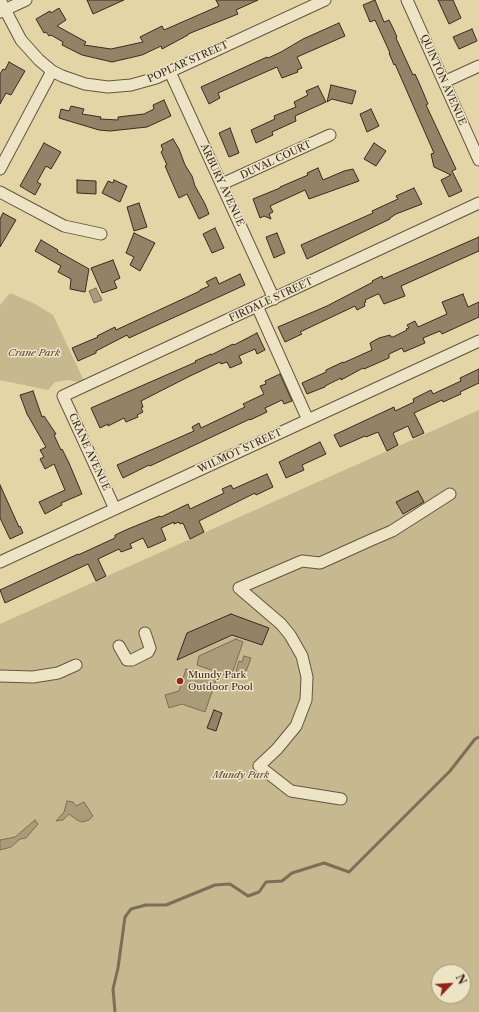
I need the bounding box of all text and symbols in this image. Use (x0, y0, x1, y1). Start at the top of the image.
street label: QUINTON AVENUE (418, 33, 468, 127)
street label: POPLAR STREET (146, 39, 230, 85)
street label: DUVAL COURT (239, 138, 313, 182)
street label: ARBURY AVENUE (198, 142, 246, 228)
street label: FIRDALE STREET (227, 275, 315, 325)
park label: Crane Park (8, 347, 60, 359)
street label: CRANE AVENUE (66, 411, 112, 493)
street label: WILMOT STREET (196, 426, 284, 476)
place label: Mundy Park Outdoor Pool (188, 669, 253, 692)
marker: Mundy Park Outdoor Pool (175, 676, 185, 686)
park label: Mundy Park (213, 769, 269, 781)
north arrow (431, 964, 471, 1004)
text: N (453, 972, 469, 987)

